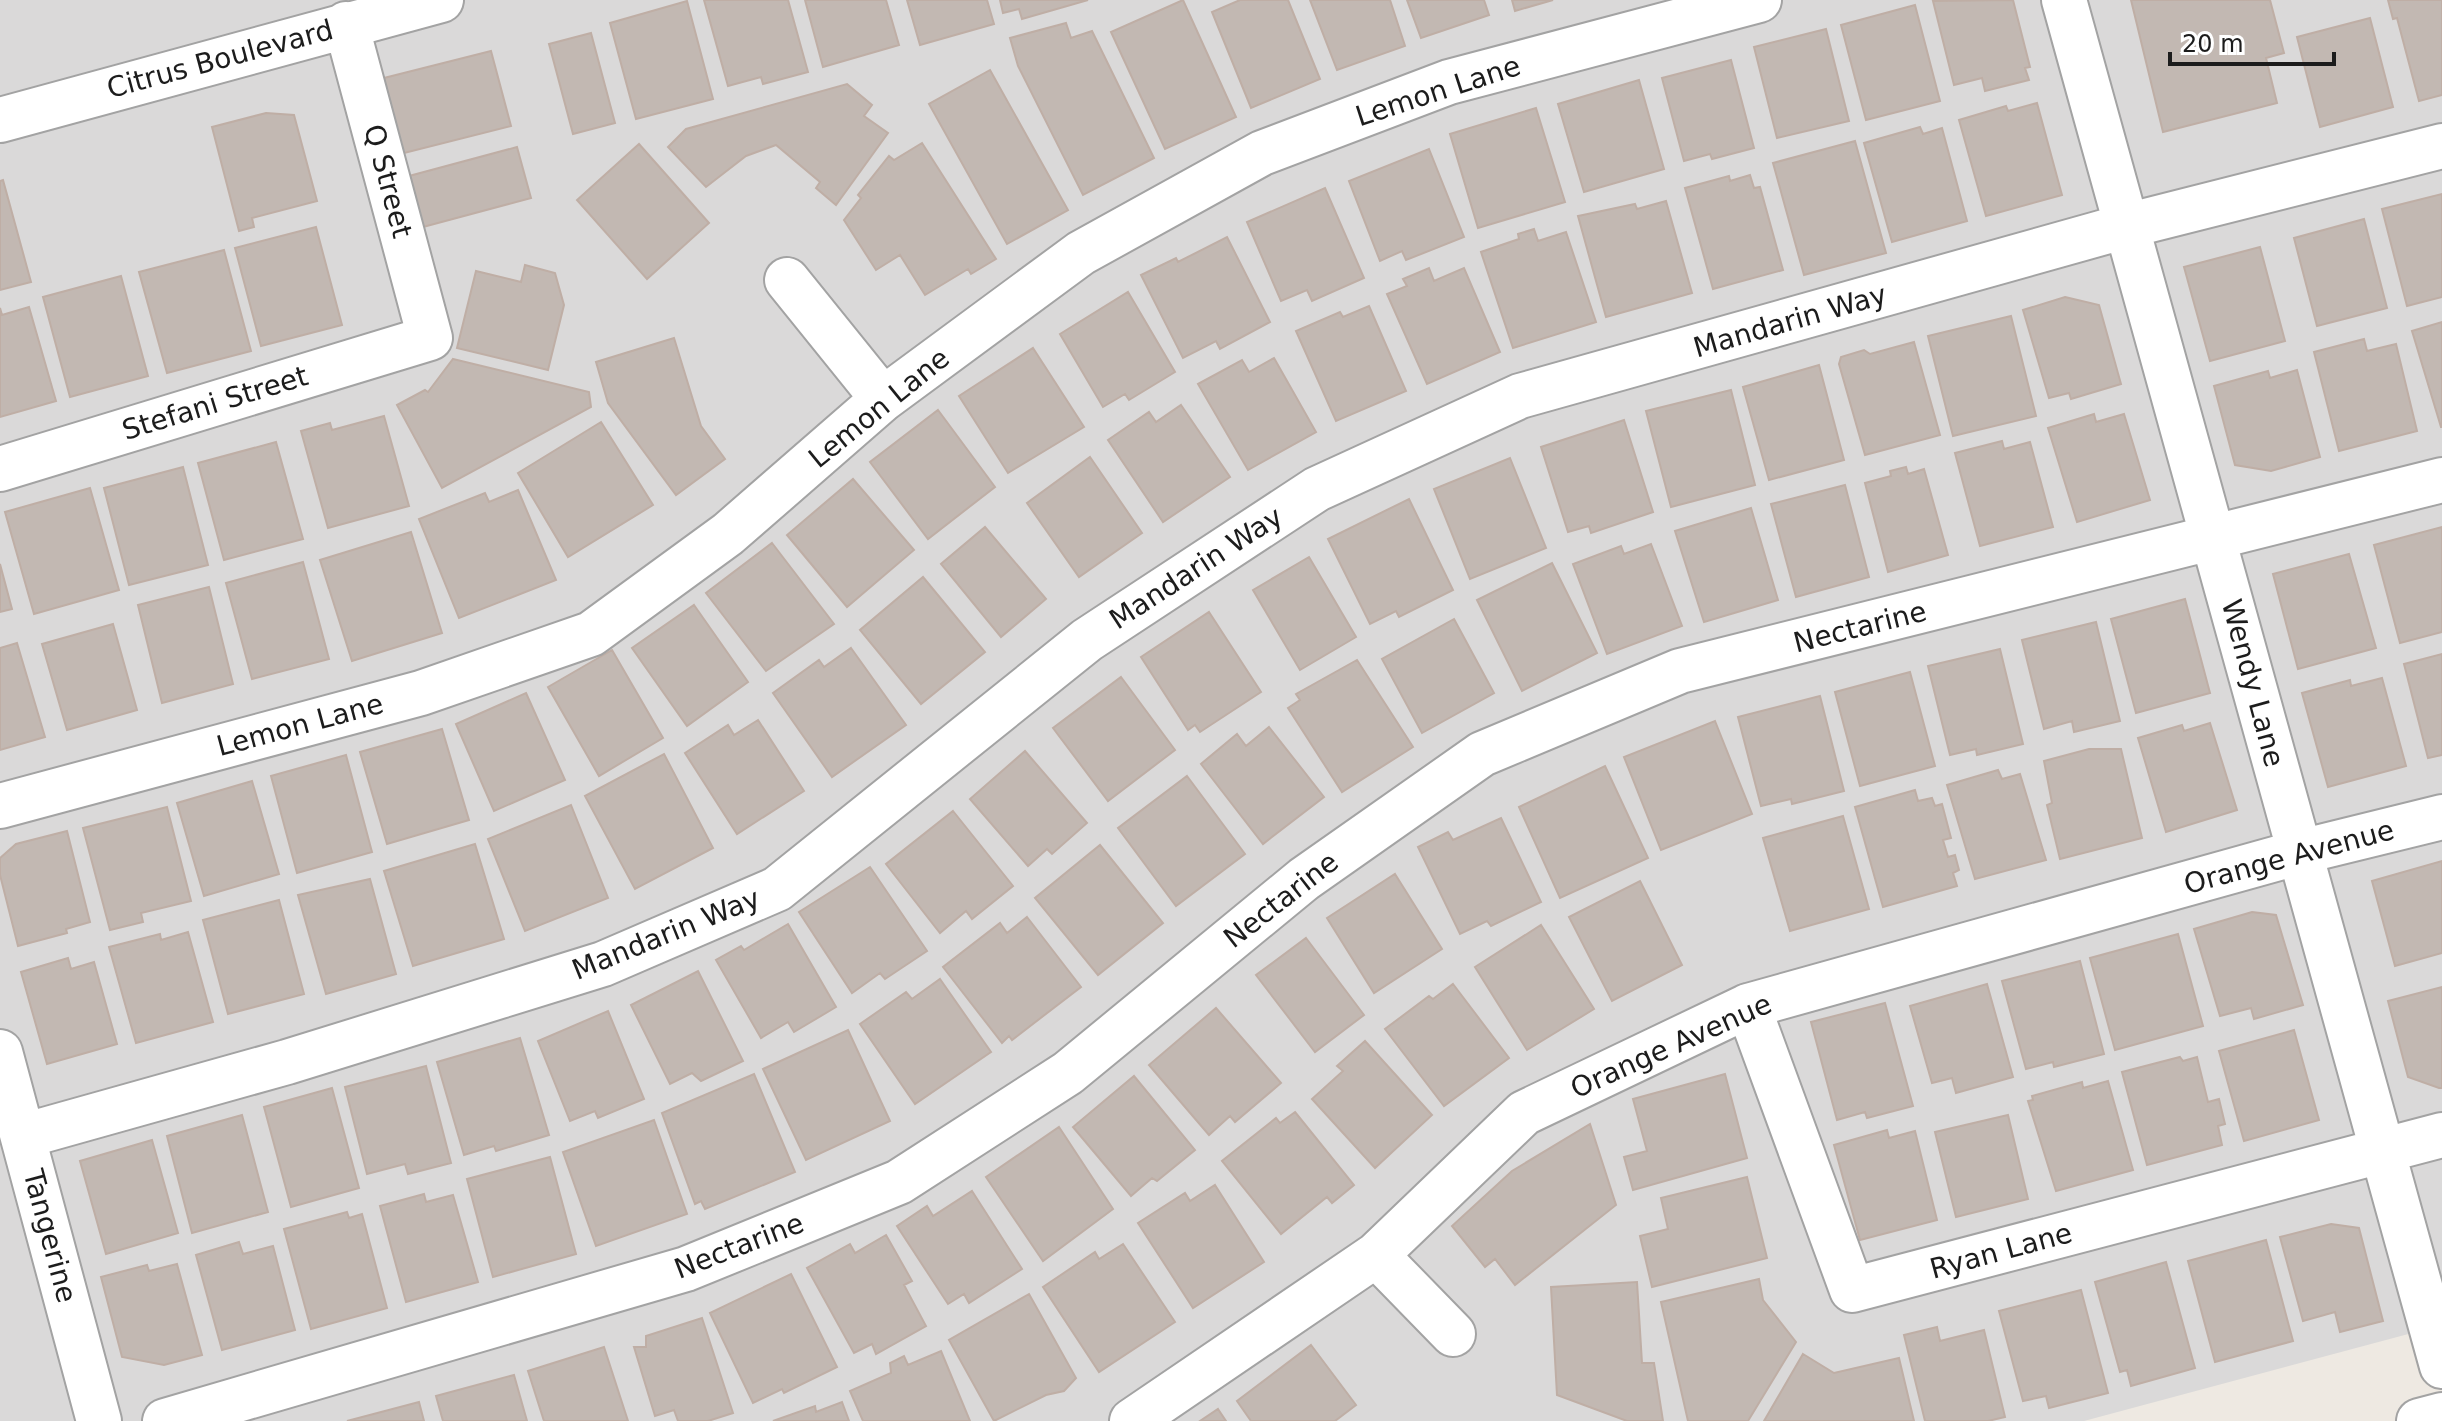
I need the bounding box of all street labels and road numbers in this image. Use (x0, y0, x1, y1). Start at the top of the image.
street label: Citrus Boulevard (103, 13, 337, 105)
street label: Lemon Lane (1352, 49, 1524, 133)
street label: Q Street (357, 121, 419, 241)
street label: Mandarin Way (1690, 278, 1890, 364)
street label: Lemon Lane (802, 341, 956, 475)
street label: Stefani Street (118, 359, 312, 447)
street label: Mandarin Way (1103, 500, 1289, 636)
street label: Nectarine (1790, 595, 1930, 659)
street label: Wendy Lane (2215, 596, 2291, 770)
street label: Lemon Lane (213, 687, 387, 763)
street label: Orange Avenue (2180, 813, 2398, 901)
street label: Nectarine (1217, 845, 1345, 955)
street label: Mandarin Way (567, 881, 765, 987)
street label: Orange Avenue (1565, 987, 1777, 1105)
street label: Tangerine (16, 1165, 84, 1306)
street label: Nectarine (670, 1206, 808, 1286)
street label: Ryan Lane (1926, 1216, 2076, 1286)

